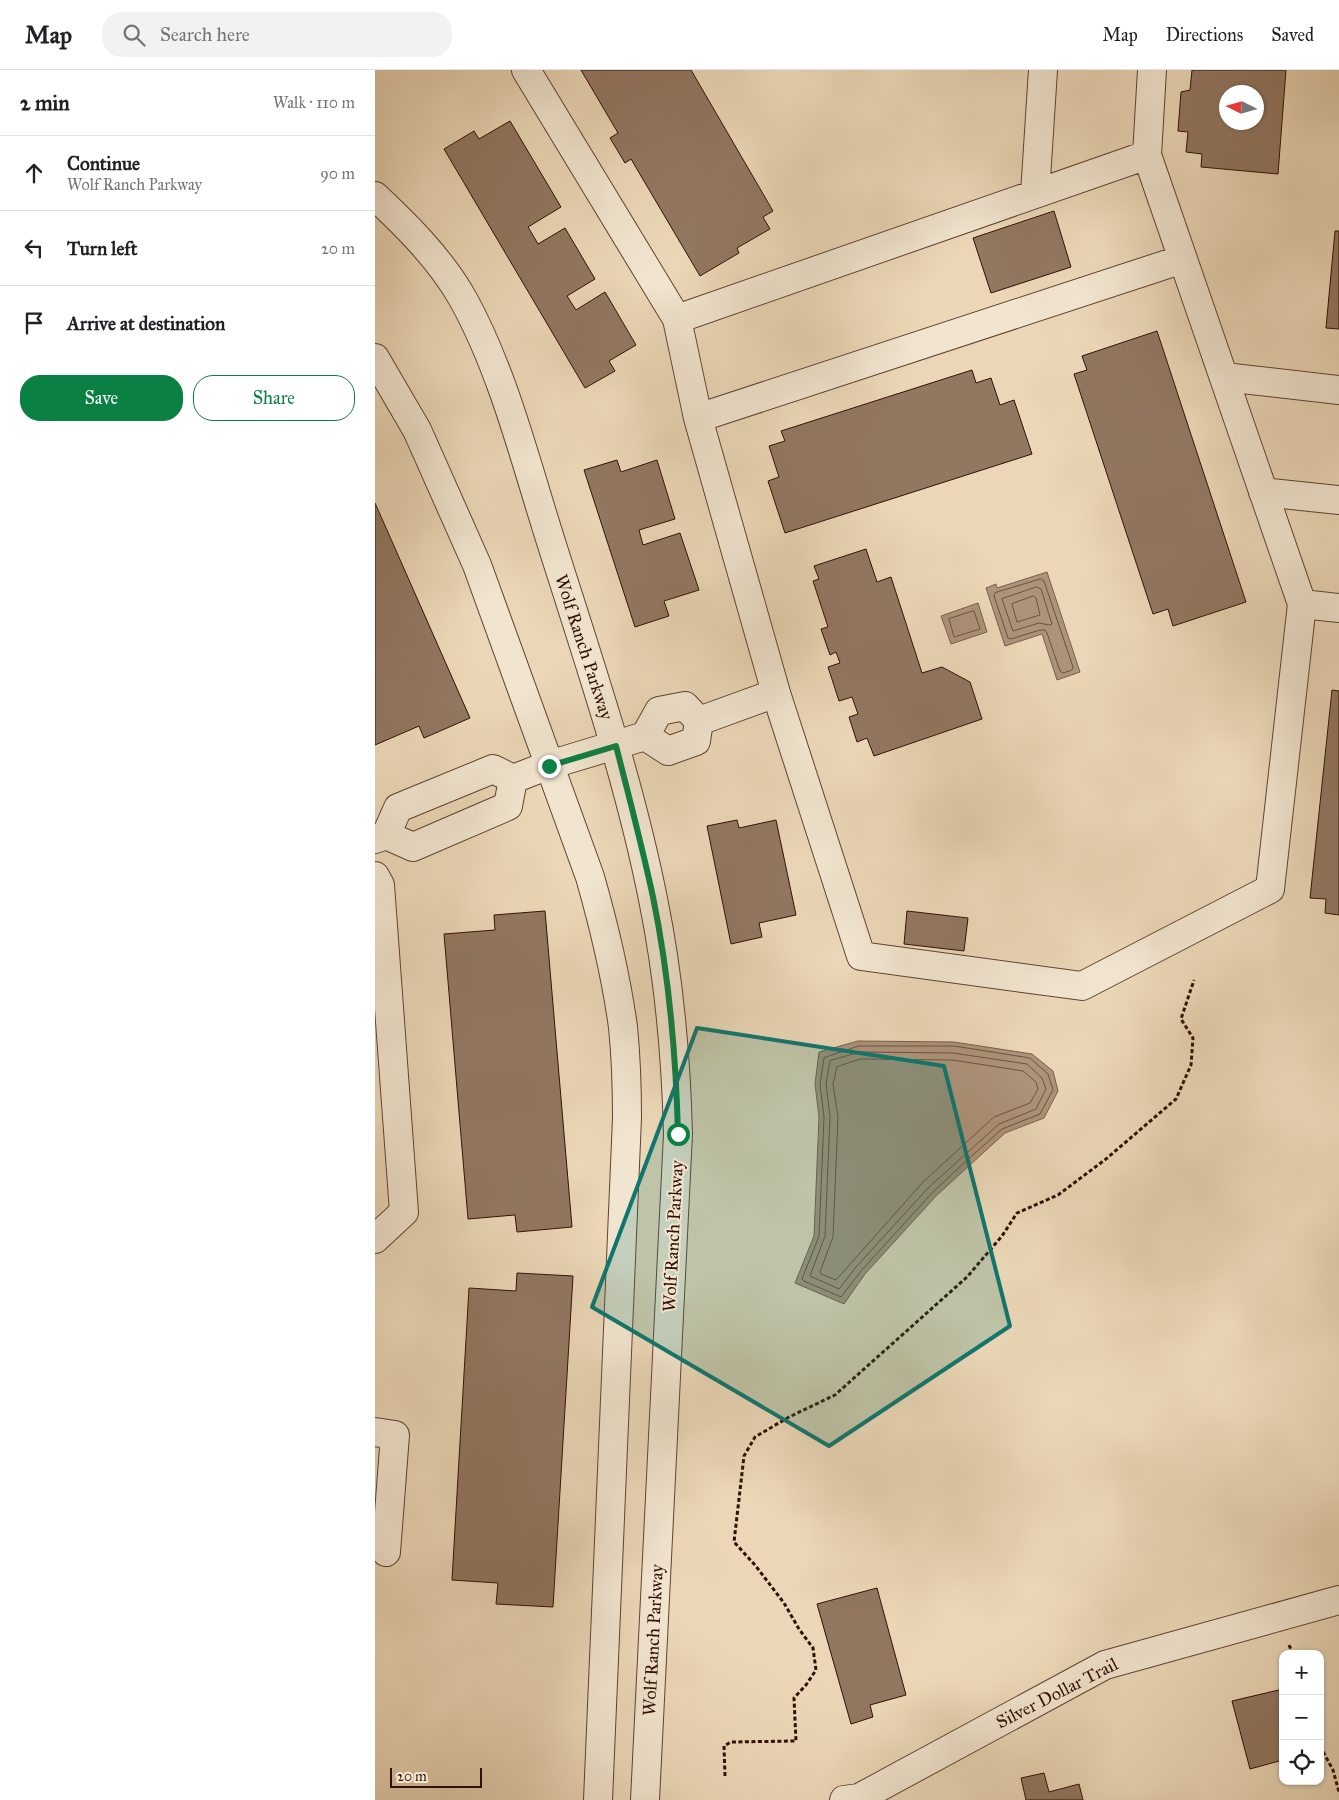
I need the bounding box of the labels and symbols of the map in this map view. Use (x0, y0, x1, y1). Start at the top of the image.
north arrow (1219, 85, 1264, 130)
street label: Wolf Ranch Parkway (550, 571, 618, 723)
route end (538, 755, 561, 778)
route start (667, 1123, 690, 1146)
street label: Wolf Ranch Parkway (658, 1159, 688, 1312)
street label: Wolf Ranch Parkway (638, 1563, 668, 1716)
street label: Silver Dollar Trail (992, 1653, 1122, 1733)
scale bar (390, 1765, 483, 1788)

